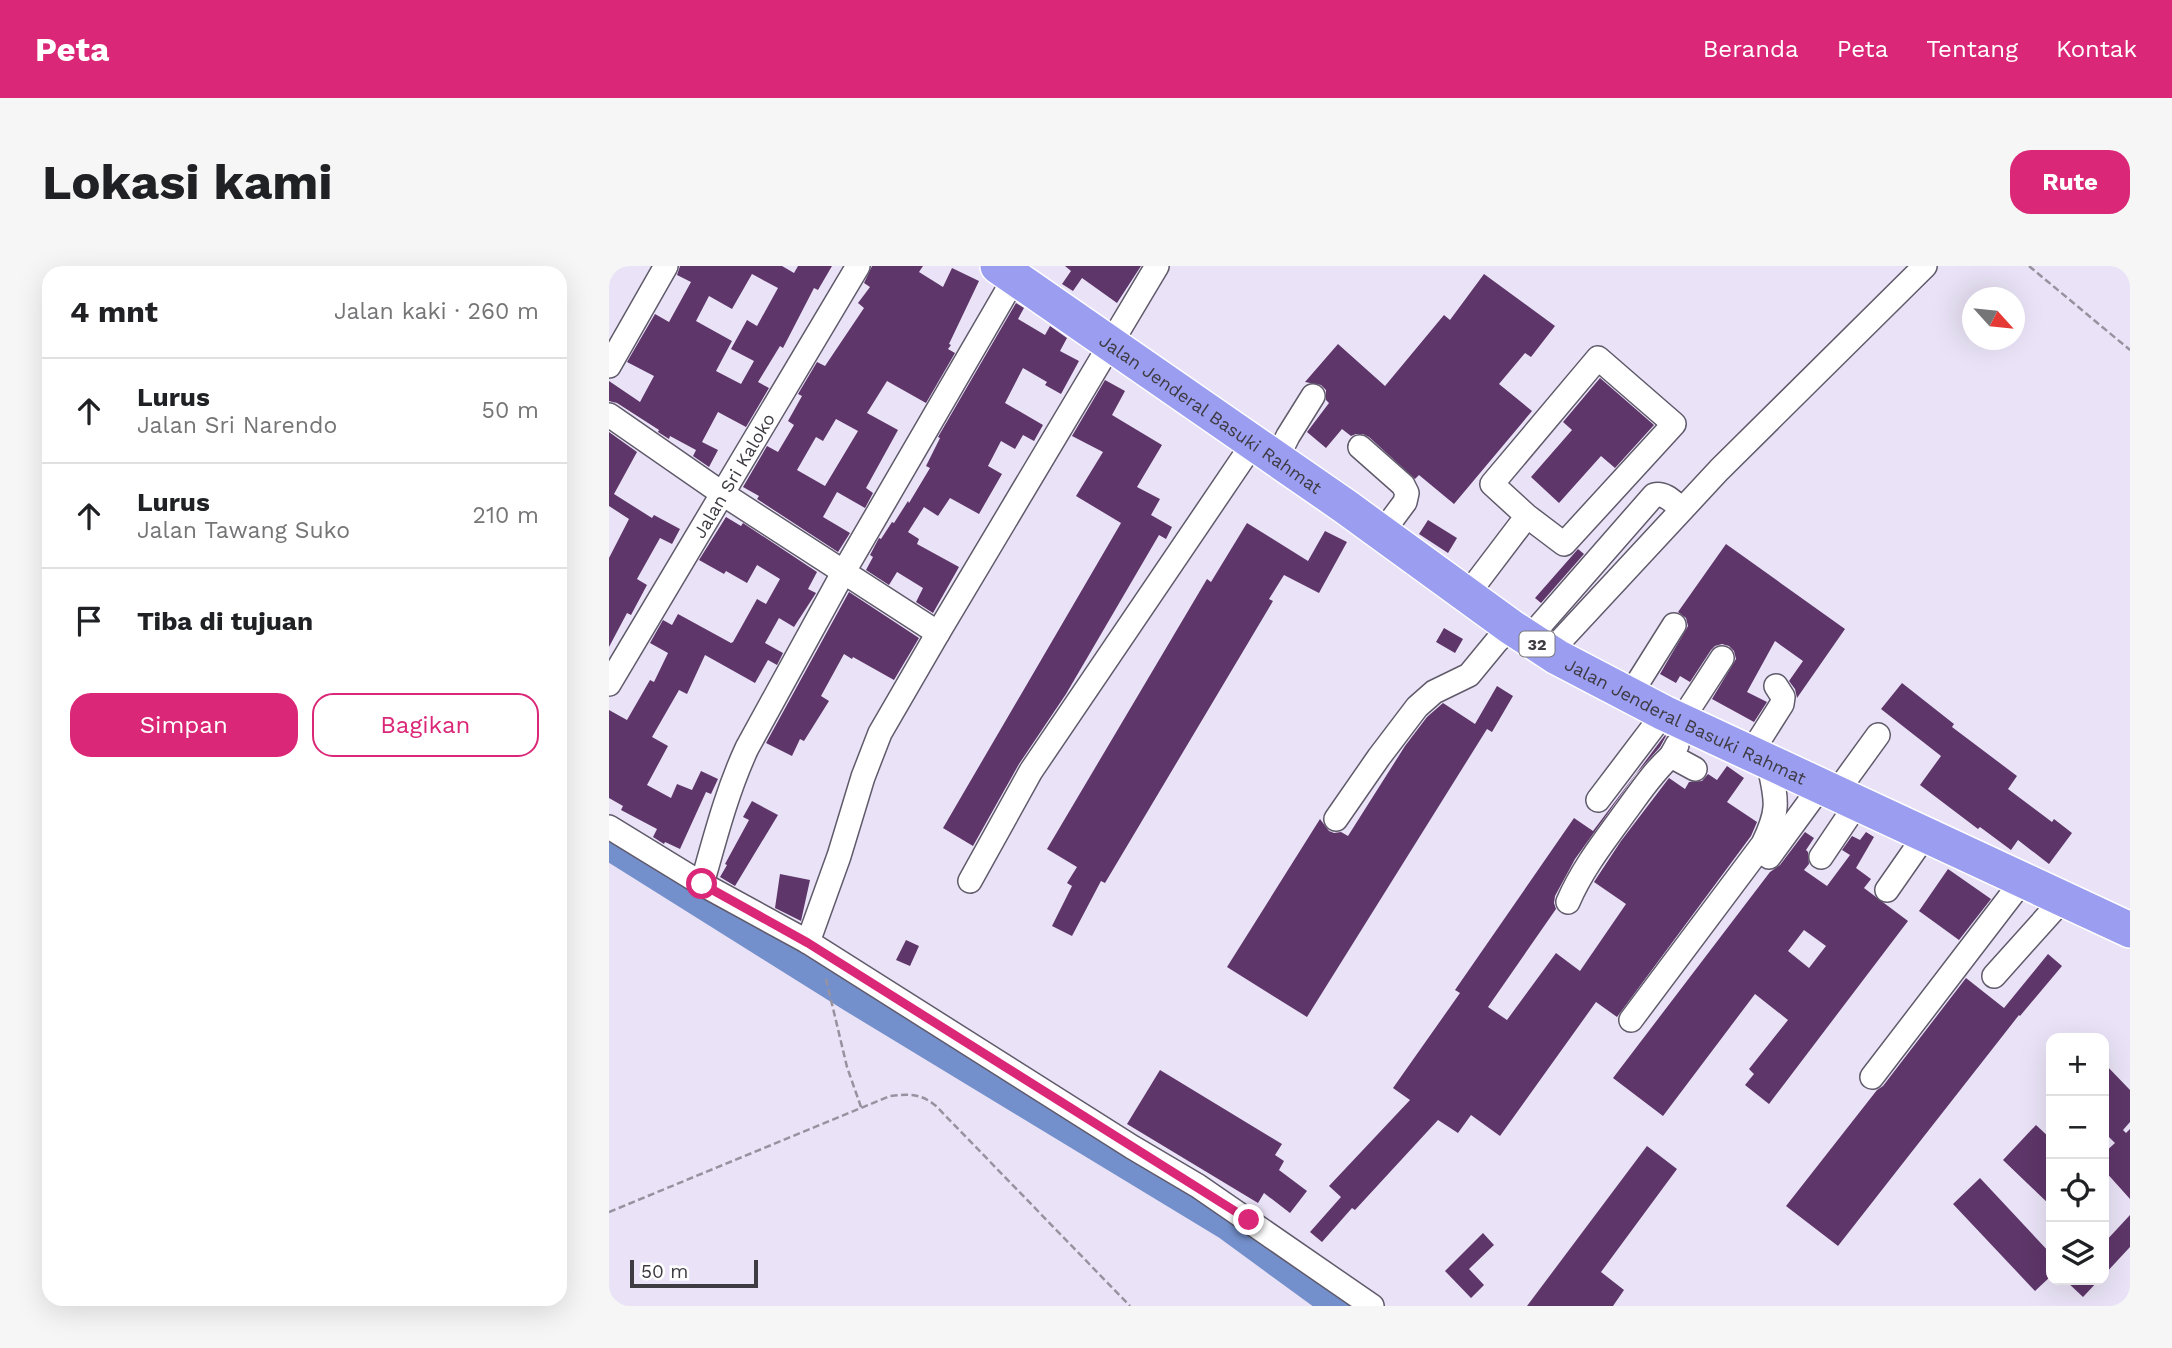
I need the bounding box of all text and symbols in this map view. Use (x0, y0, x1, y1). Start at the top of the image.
text: Peta (35, 30, 109, 69)
text: Beranda (1703, 35, 1799, 63)
text: Peta (1837, 35, 1888, 63)
text: Tentang (1926, 35, 2018, 63)
text: Kontak (2056, 35, 2137, 63)
button: Rute (2010, 150, 2130, 214)
text: Lokasi kami (42, 153, 333, 211)
north arrow (1962, 287, 2025, 350)
text: 4 mnt (70, 294, 158, 329)
text: Jalan kaki · 260 m (334, 298, 539, 325)
street label: Jalan Jenderal Basuki Rahmat (1096, 329, 1327, 498)
text: Lurus (137, 382, 210, 412)
icon: ahead (70, 392, 108, 430)
text: 50 m (482, 397, 539, 424)
street label: Jalan Sri Kaloko (688, 409, 779, 541)
text: Jalan Sri Narendo (137, 412, 337, 439)
text: Lurus (137, 487, 210, 517)
icon: ahead (70, 497, 108, 535)
text: 210 m (473, 502, 539, 529)
text: Jalan Tawang Suko (137, 517, 350, 544)
icon: arrive (70, 602, 108, 640)
text: Tiba di tujuan (137, 606, 313, 636)
road number: 32 (1520, 632, 1555, 656)
street label: Jalan Jenderal Basuki Rahmat (1562, 653, 1810, 789)
button: Simpan (70, 693, 298, 757)
button: Bagikan (312, 693, 539, 757)
route start (686, 868, 717, 899)
map controls (2046, 1033, 2109, 1285)
button: + (2046, 1033, 2109, 1096)
button: − (2046, 1096, 2109, 1159)
button: locate (2046, 1159, 2109, 1222)
route end (1233, 1204, 1264, 1235)
button: layers (2046, 1222, 2109, 1285)
scale bar (630, 1257, 758, 1289)
text: 50 m (641, 1260, 688, 1283)

